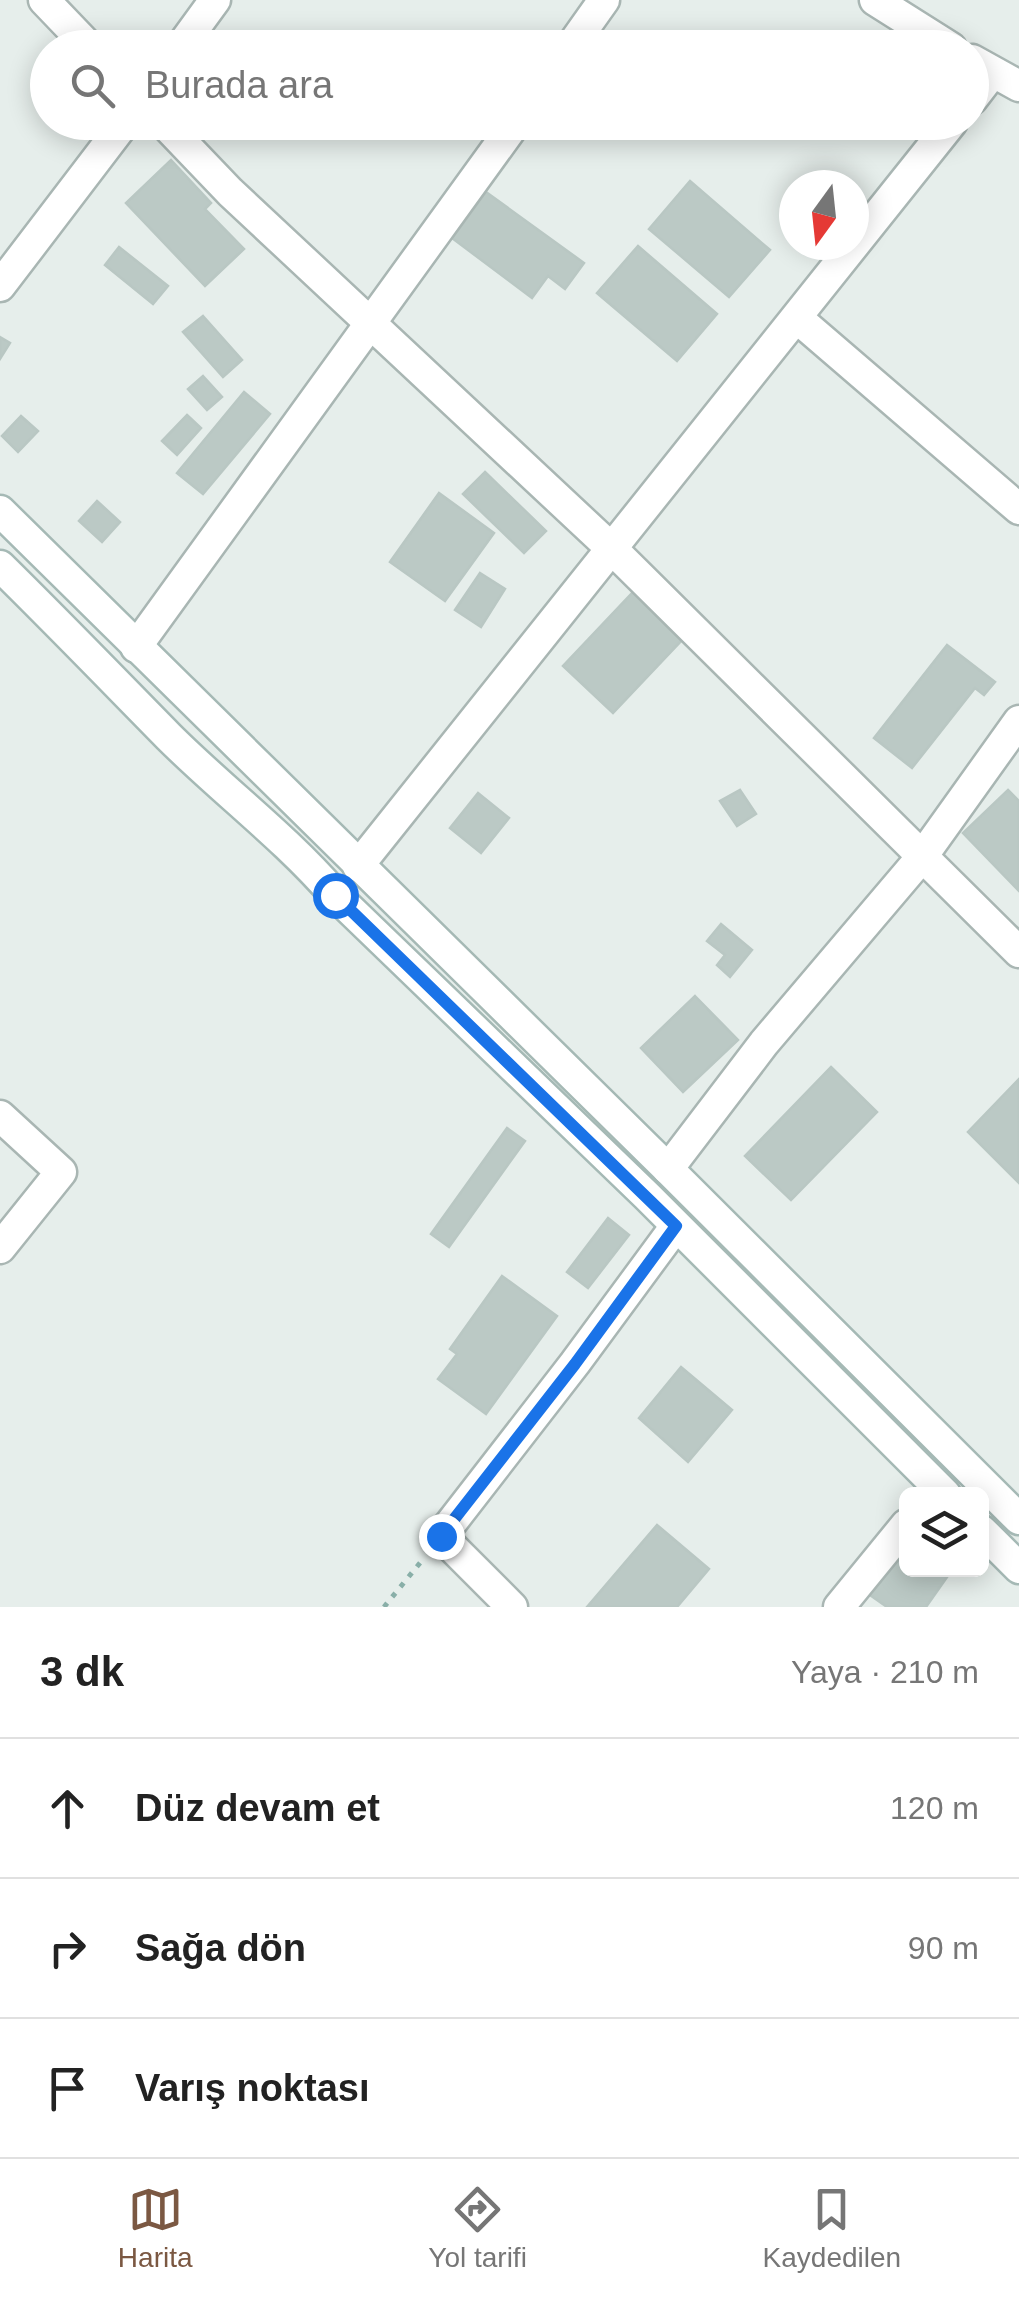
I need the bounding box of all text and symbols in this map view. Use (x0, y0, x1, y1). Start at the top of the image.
search box (30, 30, 989, 140)
icon: search (65, 58, 120, 113)
text: Burada ara (145, 64, 333, 106)
north arrow (779, 170, 869, 260)
route start (313, 873, 359, 919)
map controls (899, 1487, 989, 1577)
button: layers (899, 1487, 989, 1577)
route end (419, 1514, 465, 1560)
text: 3 dk (40, 1648, 124, 1695)
text: Yaya · 210 m (791, 1654, 979, 1690)
icon: ahead (40, 1781, 95, 1836)
text: Düz devam et (135, 1787, 380, 1829)
text: 120 m (890, 1790, 979, 1826)
icon: right (40, 1921, 95, 1976)
text: Sağa dön (135, 1927, 306, 1969)
text: 90 m (908, 1930, 979, 1966)
icon: arrive (40, 2061, 95, 2116)
text: Varış noktası (135, 2067, 369, 2109)
tab: Harita (118, 2182, 193, 2274)
tab: Yol tarifi (428, 2182, 527, 2274)
tab: Kaydedilen (763, 2182, 901, 2274)

